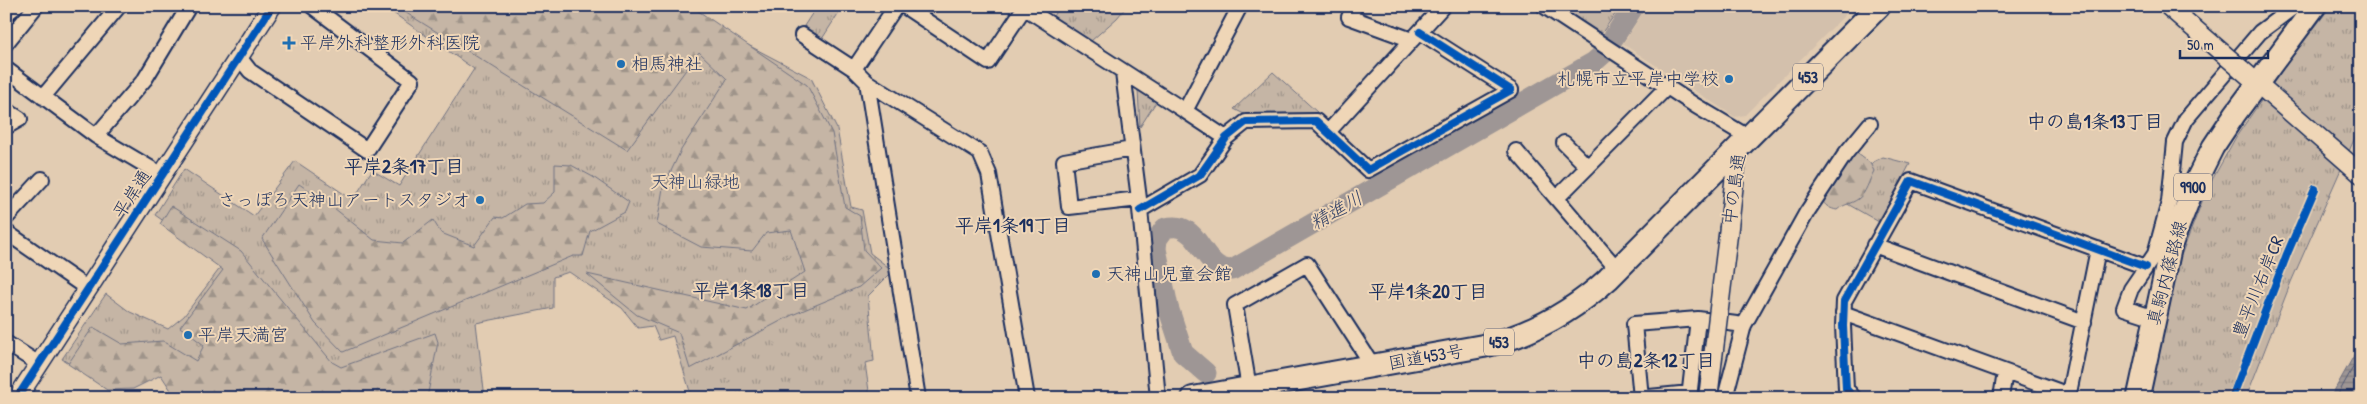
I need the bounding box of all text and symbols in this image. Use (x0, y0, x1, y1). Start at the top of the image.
scale bar (2180, 28, 2267, 60)
place label: 平岸外科整形外科医院 (300, 30, 480, 55)
text: 50 m (2187, 34, 2214, 55)
marker: 平岸外科整形外科医院 (282, 36, 296, 50)
place label: 相馬神社 (631, 51, 703, 76)
marker: 相馬神社 (615, 58, 627, 70)
road number: 453 (1793, 64, 1823, 90)
place label: 札幌市立平岸中学校 (1557, 66, 1719, 91)
marker: 札幌市立平岸中学校 (1723, 73, 1735, 85)
district label: 中の島1条13丁目 (2027, 108, 2163, 134)
street label: 中の島通 (1716, 152, 1751, 226)
district label: 平岸2条17丁目 (344, 153, 464, 179)
street label: 平岸通 (106, 164, 157, 223)
park label: 天神山緑地 (650, 169, 740, 194)
road number: 9900 (2174, 173, 2212, 200)
water label: 精進川 (1305, 184, 1367, 236)
place label: さっぽろ天神山アートスタジオ (218, 187, 470, 212)
marker: さっぽろ天神山アートスタジオ (474, 194, 486, 206)
district label: 平岸1条19丁目 (955, 212, 1071, 238)
street label: 真駒内篠路線 (2140, 217, 2193, 328)
street label: 豊平川右岸CR (2226, 232, 2289, 342)
place label: 天神山児童会館 (1106, 261, 1232, 286)
marker: 天神山児童会館 (1090, 268, 1102, 280)
district label: 平岸1条18丁目 (692, 277, 810, 303)
district label: 平岸1条20丁目 (1368, 278, 1488, 304)
place label: 平岸天満宮 (198, 322, 288, 347)
road number: 453 (1484, 328, 1514, 356)
marker: 平岸天満宮 (182, 329, 194, 341)
street label: 国道453号 (1386, 338, 1466, 375)
district label: 中の島2条12丁目 (1577, 347, 1715, 373)

